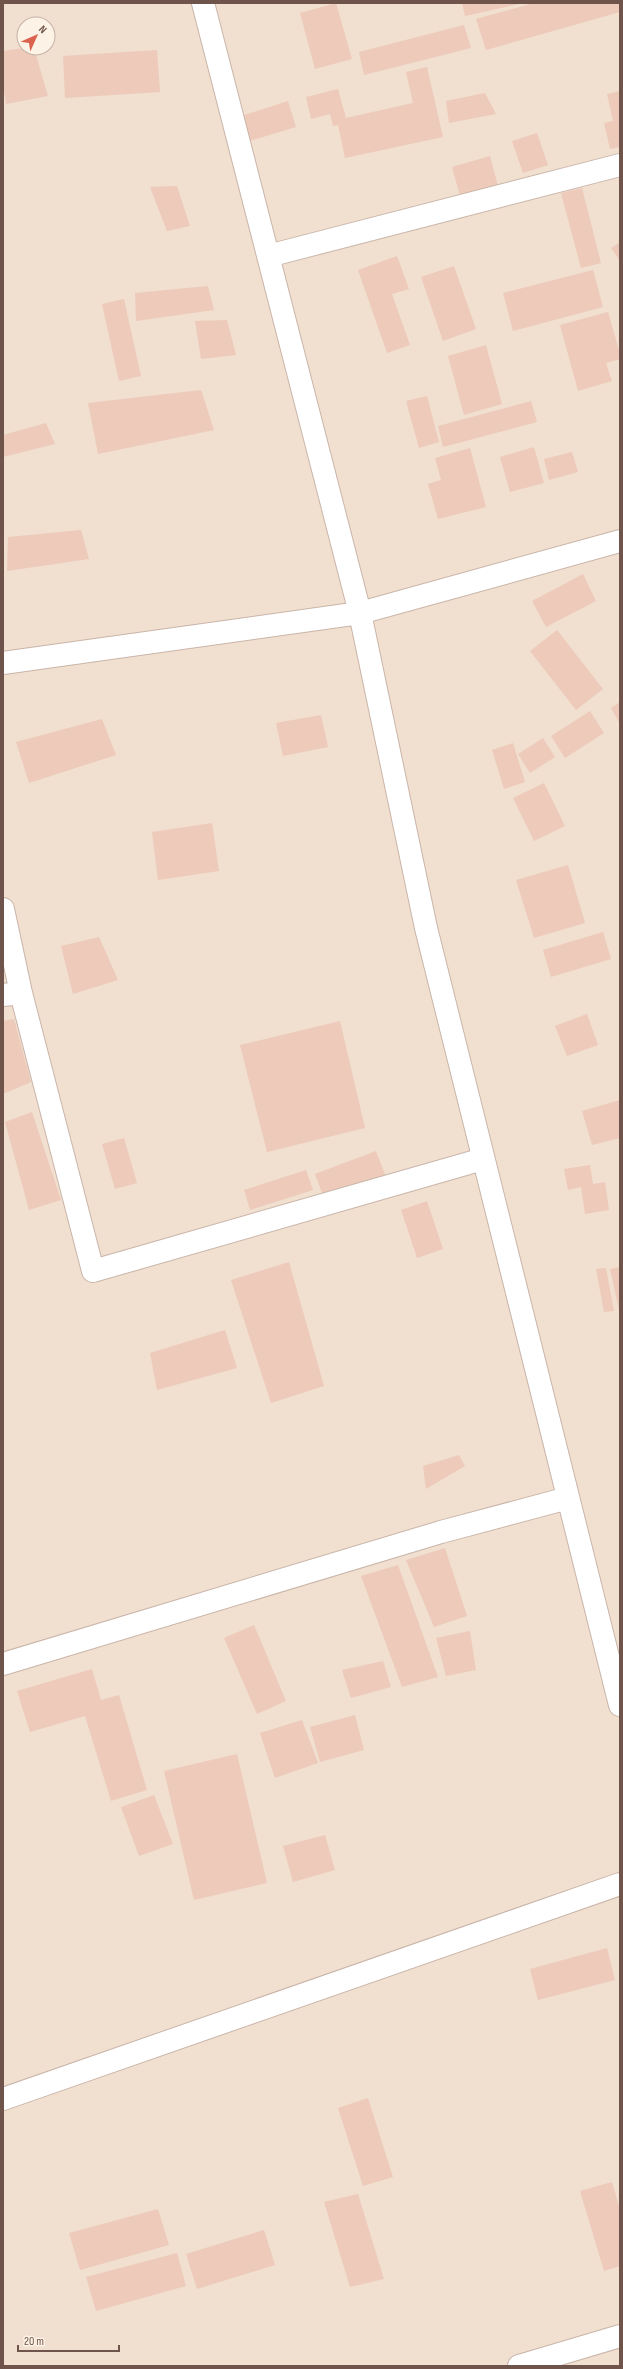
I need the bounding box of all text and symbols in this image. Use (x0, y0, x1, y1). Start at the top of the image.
north arrow (16, 16, 56, 56)
text: N (36, 23, 49, 36)
scale bar (18, 2327, 119, 2353)
text: 20 m (24, 2334, 44, 2349)

